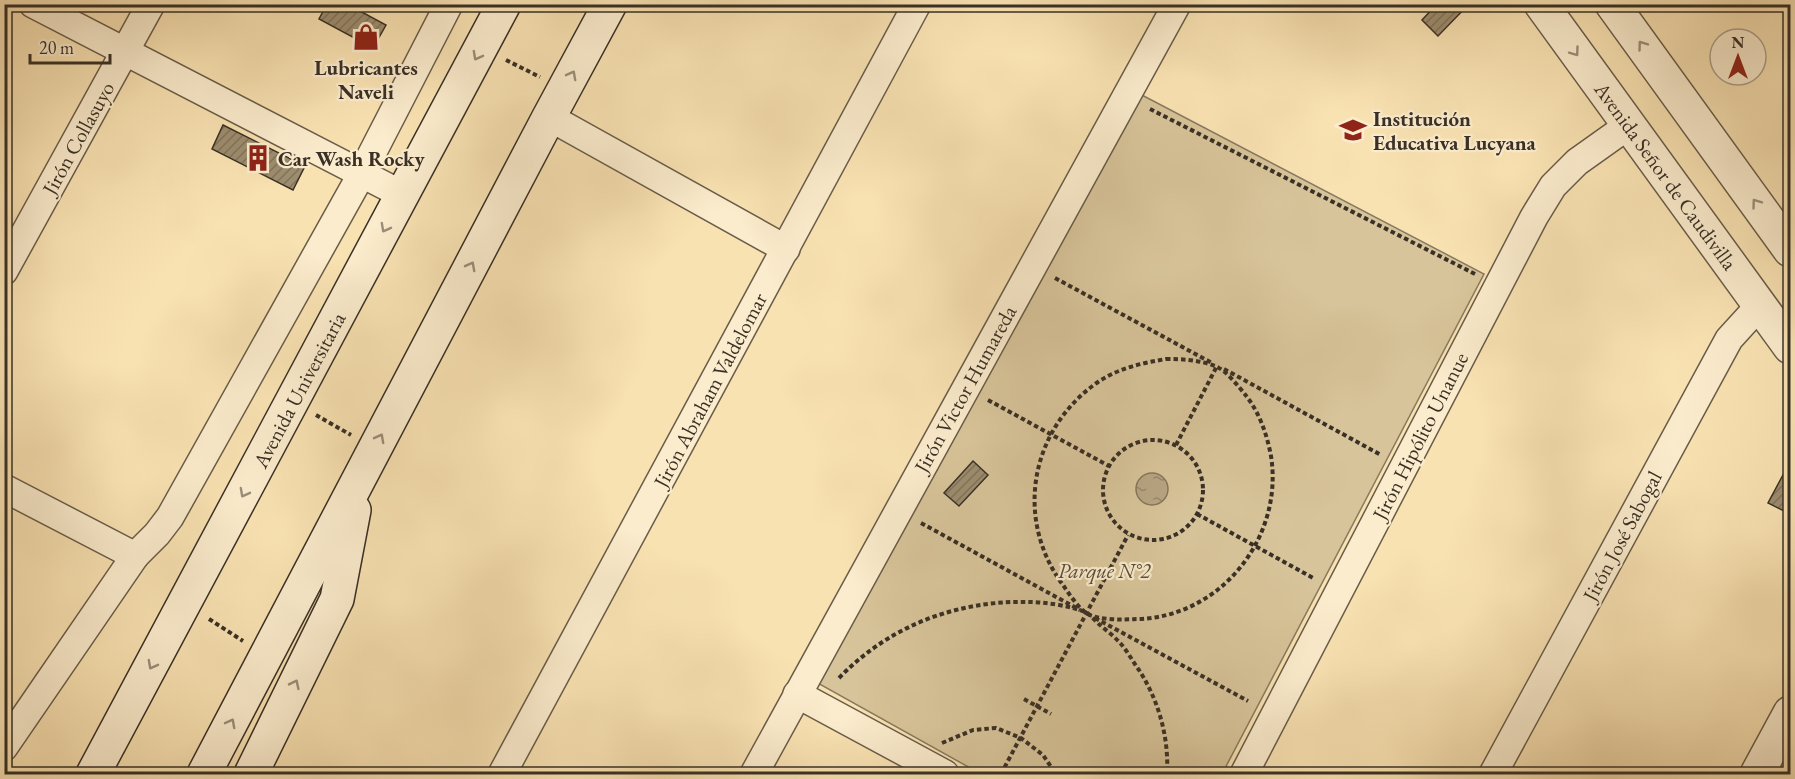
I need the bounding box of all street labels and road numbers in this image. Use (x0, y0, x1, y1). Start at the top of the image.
street label: Avenida Señor de Caudivilla (1588, 76, 1744, 276)
street label: Jirón Collasuyo (35, 77, 120, 201)
street label: Jirón Abraham Valdelomar (646, 288, 773, 494)
street label: Jirón Victor Humareda (907, 300, 1023, 479)
street label: Avenida Universitaria (246, 307, 352, 473)
street label: Jirón Hipólito Unanue (1365, 348, 1474, 526)
street label: Jirón José Sabogal (1575, 466, 1668, 608)

